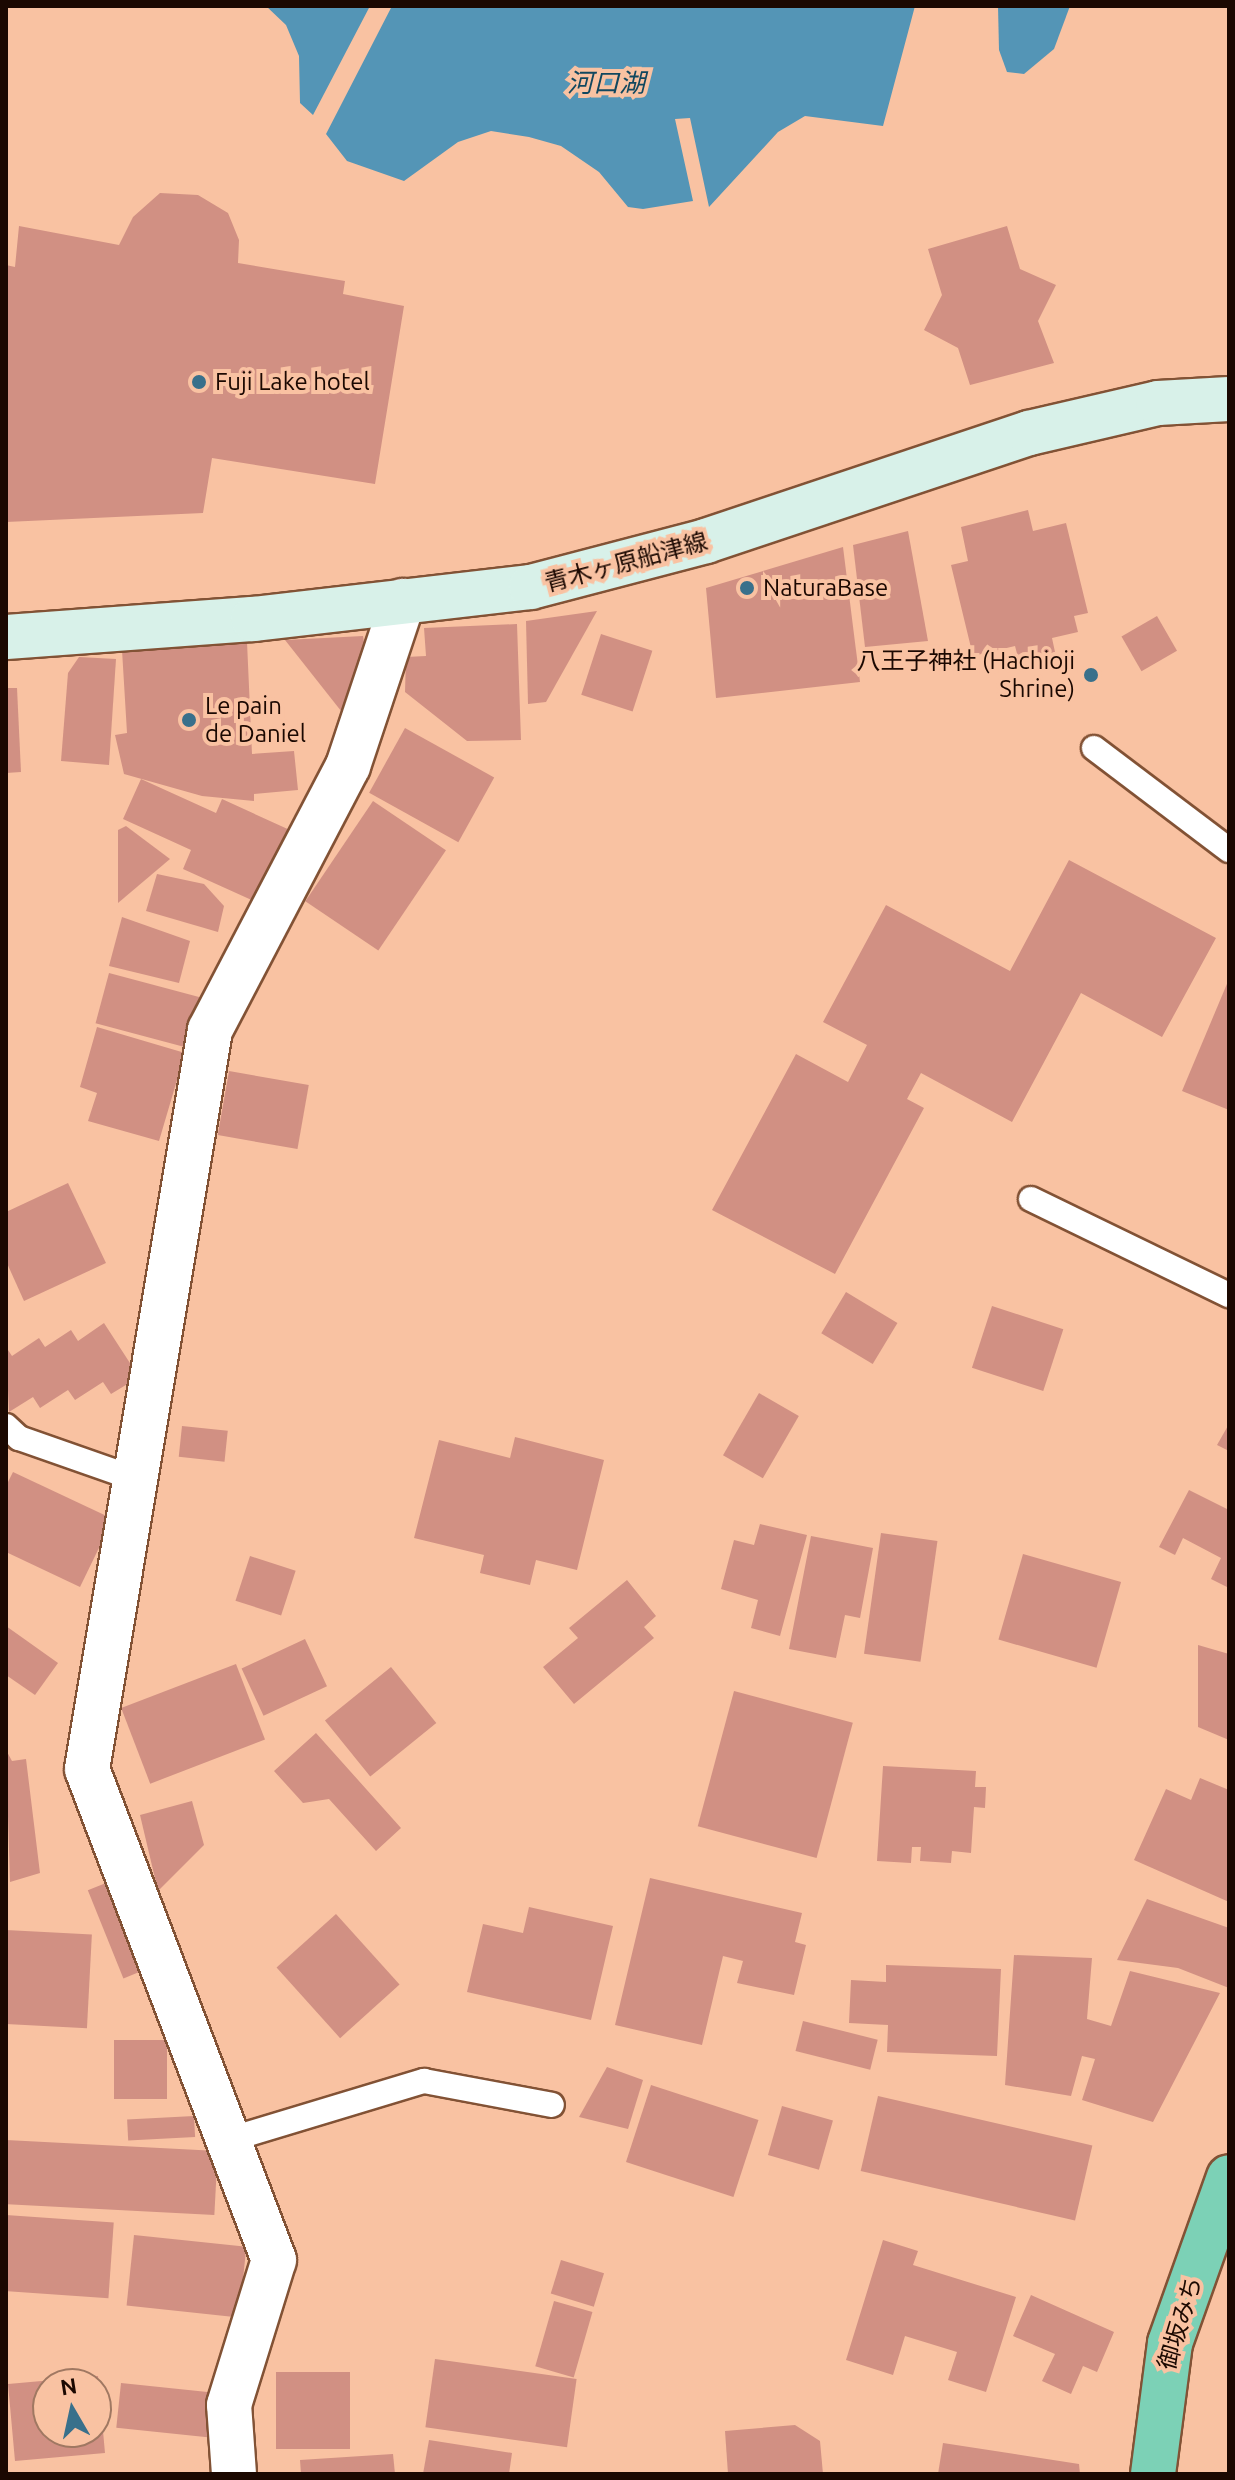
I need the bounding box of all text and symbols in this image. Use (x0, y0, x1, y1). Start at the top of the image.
water label: 河口湖 (567, 67, 645, 99)
place label: Fuji Lake hotel (215, 368, 370, 396)
marker: Fuji Lake hotel (190, 373, 208, 391)
street label: 青木ヶ原船津線 (541, 526, 711, 598)
place label: NaturaBase (763, 574, 888, 602)
marker: NaturaBase (738, 579, 756, 597)
place label: 八王子神社 (Hachioji Shrine) (856, 647, 1075, 703)
marker: 八王子神社 (Hachioji Shrine) (1082, 666, 1100, 684)
place label: Le pain de Daniel (205, 692, 306, 748)
marker: Le pain de Daniel (180, 711, 198, 729)
street label: 御坂みち (1152, 2273, 1208, 2373)
north arrow (32, 2368, 112, 2448)
text: N (58, 2372, 79, 2399)

